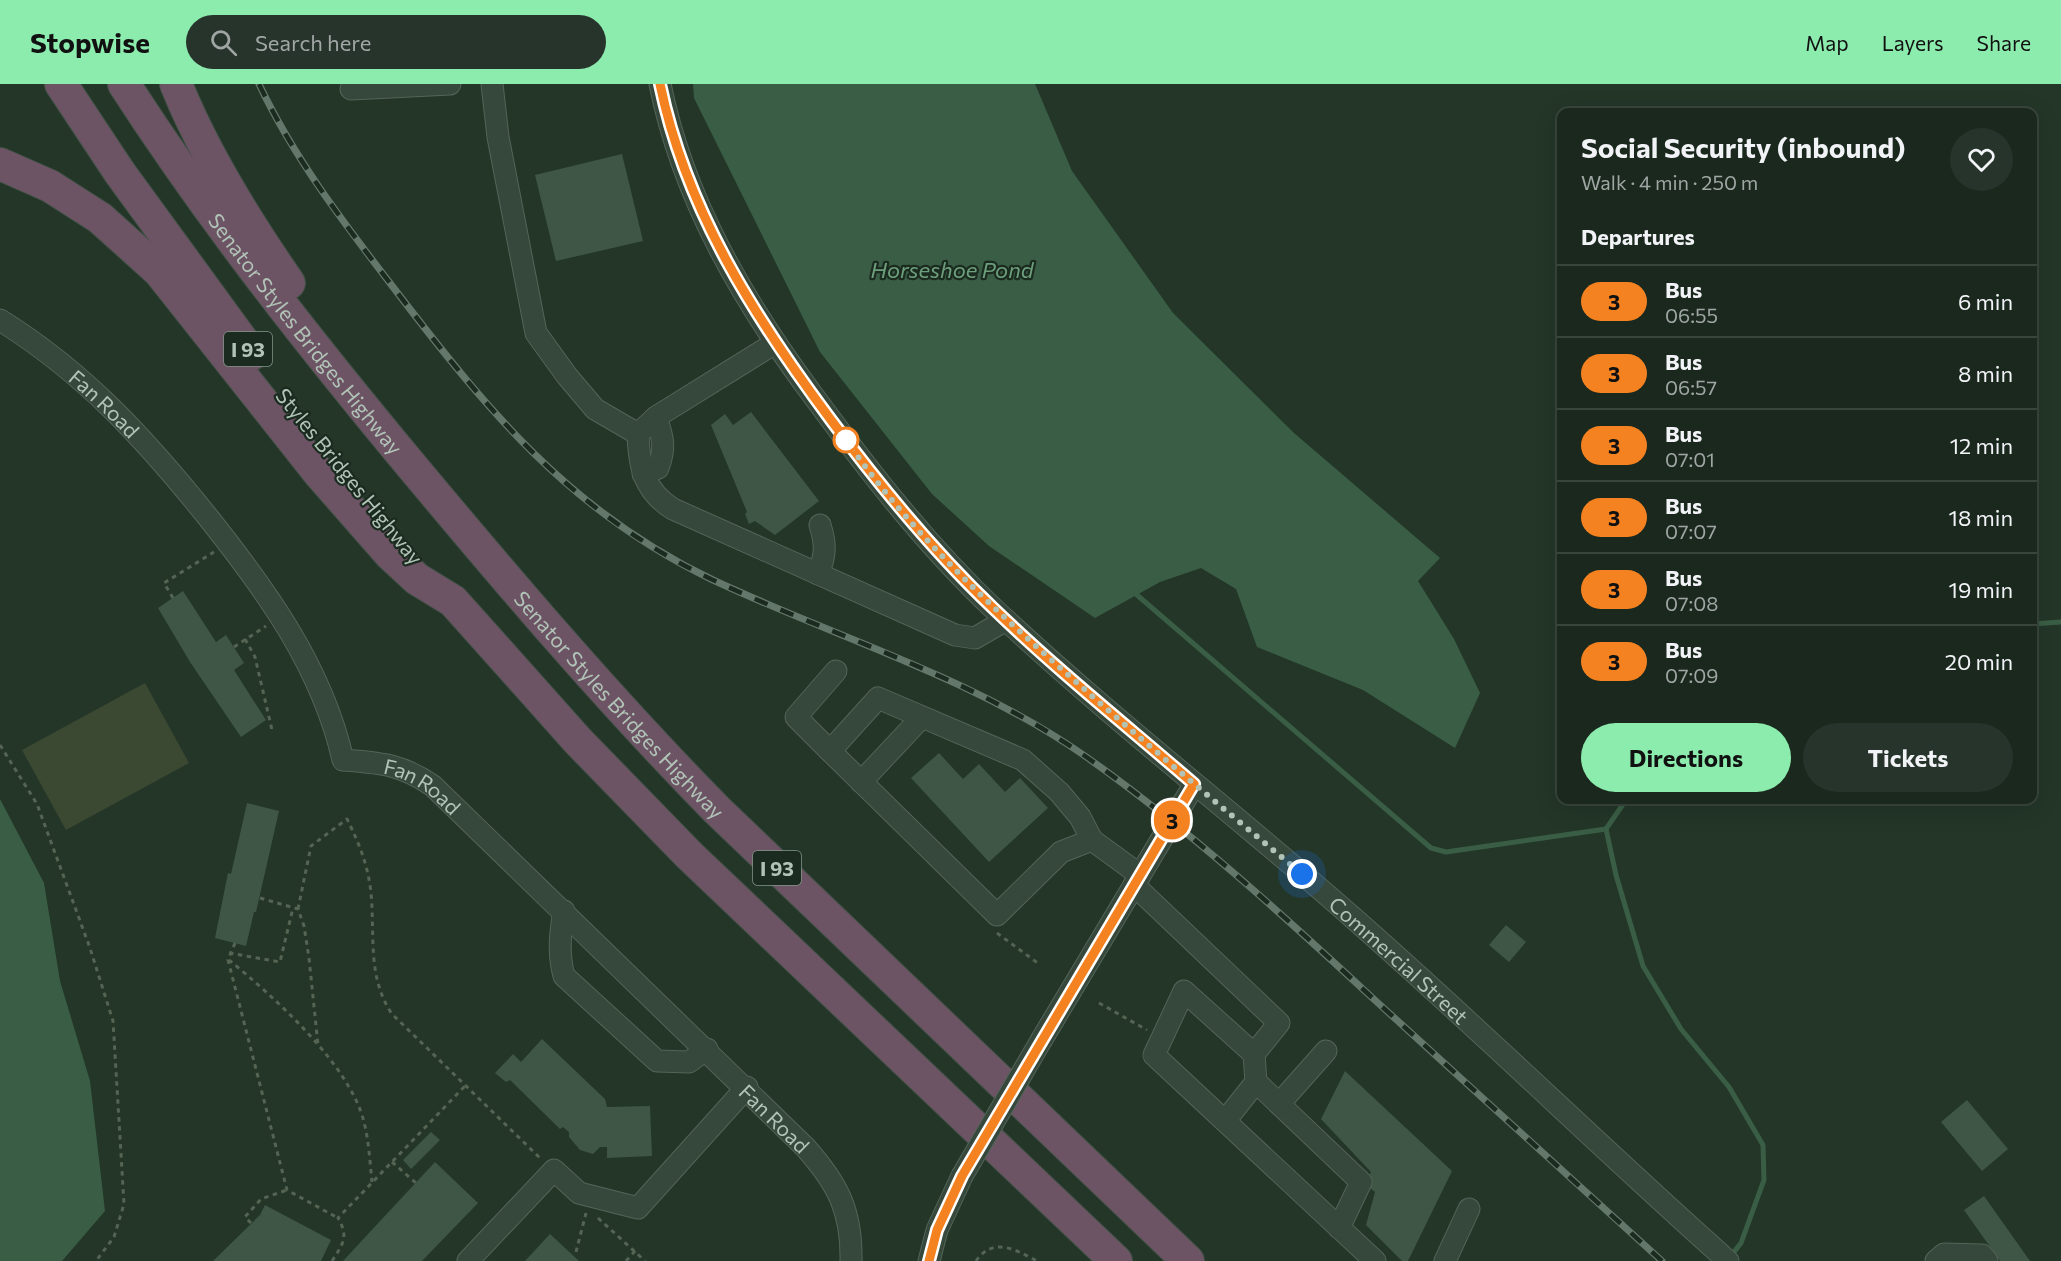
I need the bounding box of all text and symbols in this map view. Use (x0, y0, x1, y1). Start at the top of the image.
search box (186, 15, 606, 69)
text: Stopwise (30, 25, 150, 59)
icon: search (207, 26, 240, 59)
text: Search here (255, 29, 371, 56)
text: Map (1805, 30, 1849, 55)
text: Layers (1882, 30, 1944, 55)
text: Share (1977, 30, 2031, 55)
button: heart (1950, 128, 2013, 191)
text: Social Security (inbound) (1581, 130, 1906, 164)
text: Walk · 4 min · 250 m (1581, 170, 1758, 194)
street label: Senator Styles Bridges Highway (204, 208, 409, 459)
text: Departures (1581, 223, 1695, 250)
water label: Horseshoe Pond (870, 256, 1035, 283)
text: Bus (1665, 276, 1702, 303)
text: 6 min (1958, 288, 2013, 315)
text: 3 (1608, 289, 1620, 314)
text: 06:55 (1665, 303, 1718, 327)
road number: I 93 (224, 332, 272, 366)
text: Bus (1665, 348, 1702, 375)
text: 8 min (1958, 360, 2013, 387)
text: 3 (1608, 361, 1620, 386)
street label: Fan Road (65, 364, 145, 442)
text: 06:57 (1665, 375, 1717, 399)
street label: Styles Bridges Highway (271, 383, 429, 569)
text: Bus (1665, 420, 1702, 447)
unlabelled marker (833, 427, 859, 453)
text: 12 min (1950, 432, 2013, 459)
text: 3 (1608, 433, 1620, 458)
text: 07:01 (1665, 447, 1715, 471)
text: Bus (1665, 492, 1702, 519)
text: 18 min (1949, 504, 2013, 531)
text: 3 (1608, 505, 1620, 530)
text: 07:07 (1665, 519, 1717, 543)
text: Bus (1665, 564, 1702, 591)
text: 19 min (1949, 576, 2013, 603)
text: 3 (1608, 577, 1620, 602)
street label: Senator Styles Bridges Highway (510, 585, 730, 823)
text: 07:08 (1665, 591, 1718, 615)
text: Bus (1665, 636, 1702, 663)
text: 20 min (1945, 648, 2013, 675)
text: 3 (1608, 649, 1620, 674)
text: 07:09 (1665, 663, 1718, 687)
button: Directions (1581, 723, 1791, 792)
button: Tickets (1803, 723, 2013, 792)
street label: Fan Road (382, 752, 466, 819)
line badge: 3 (1152, 800, 1192, 840)
text: 3 (1166, 808, 1178, 833)
road number: I 93 (753, 851, 801, 885)
your location (1287, 859, 1317, 889)
street label: Commercial Street (1325, 891, 1474, 1028)
street label: Fan Road (735, 1078, 815, 1157)

